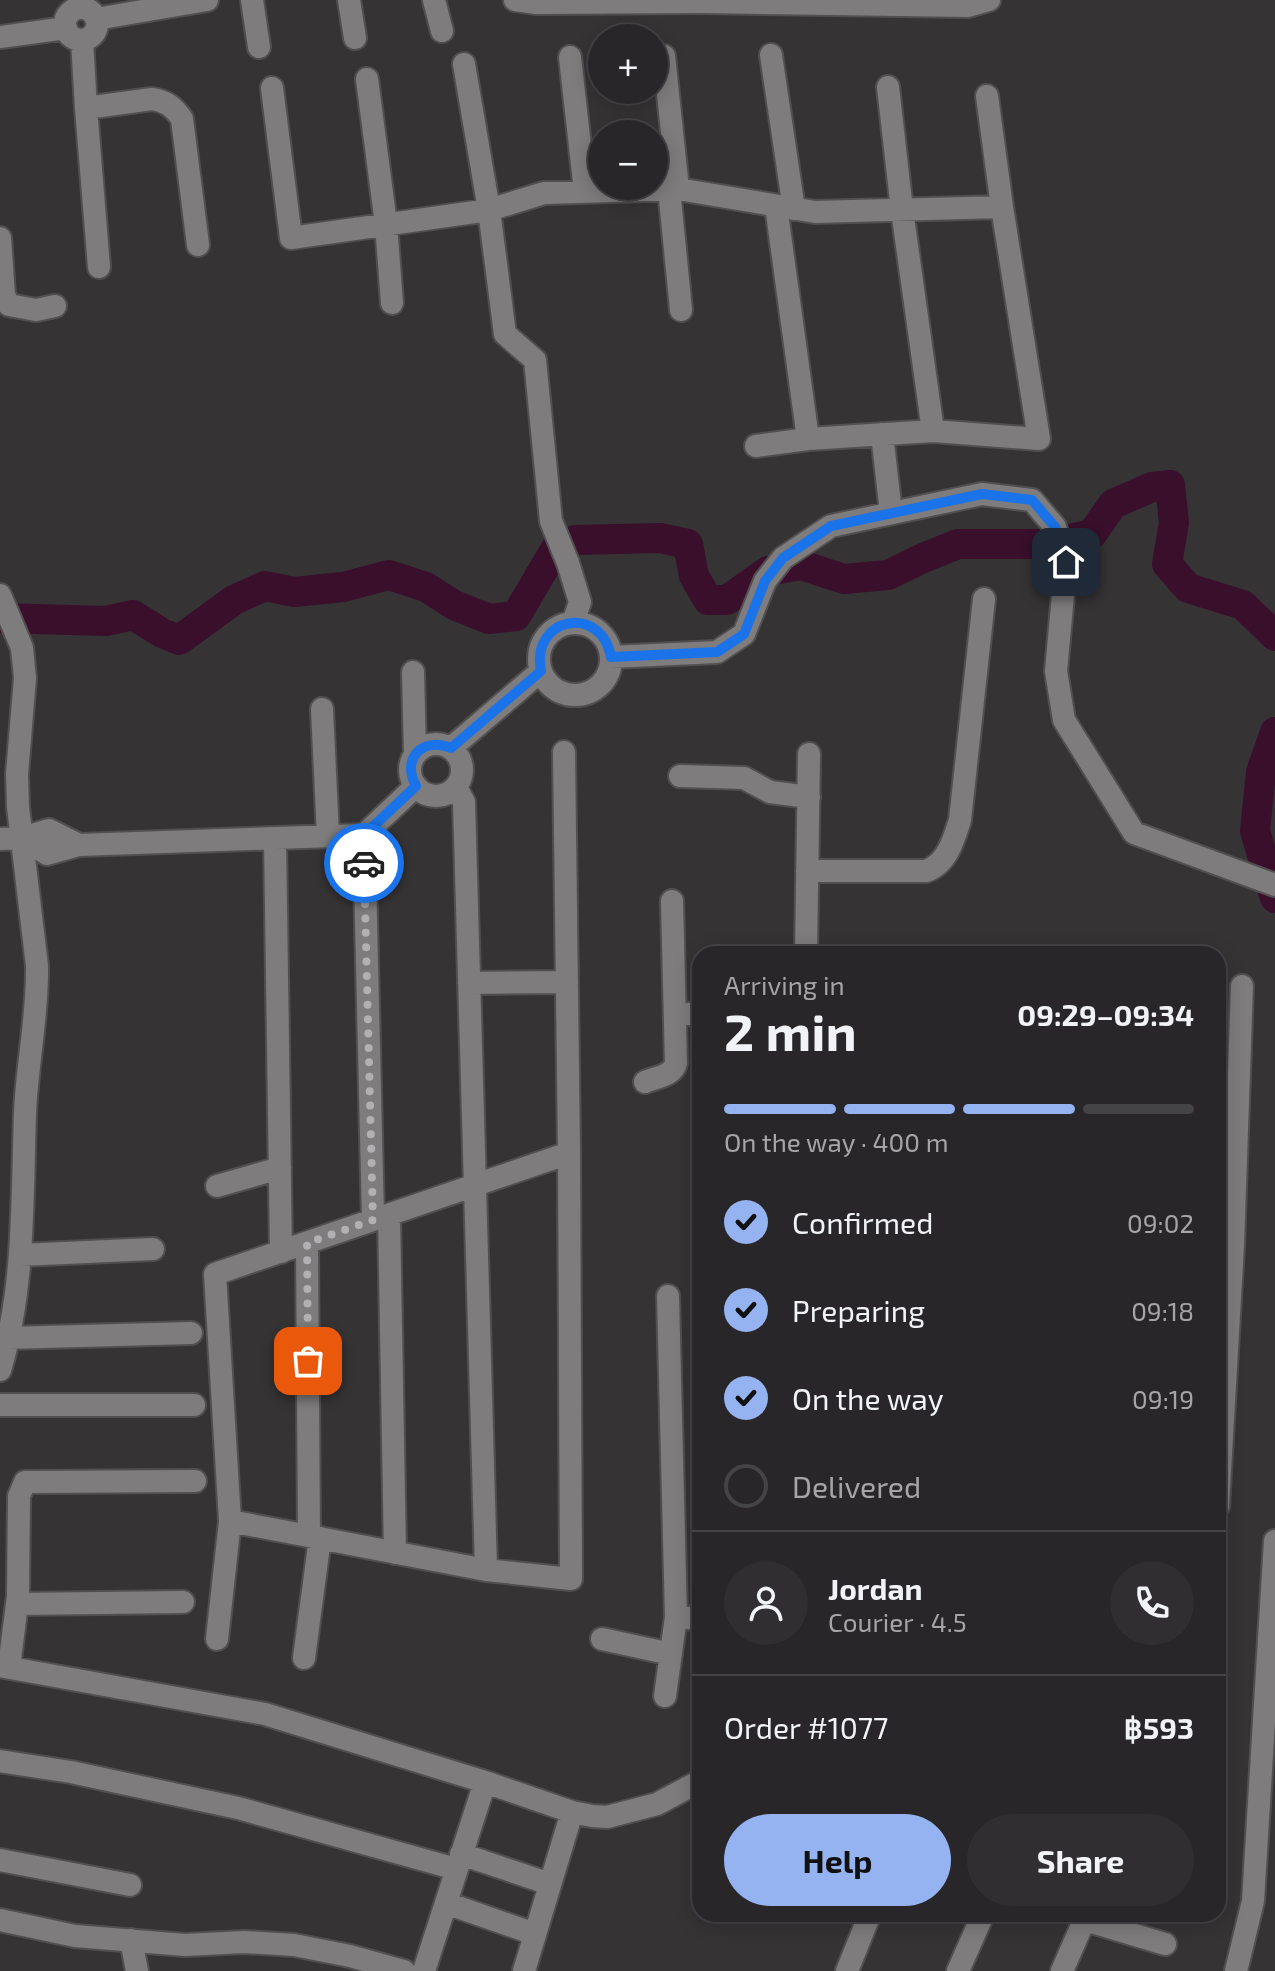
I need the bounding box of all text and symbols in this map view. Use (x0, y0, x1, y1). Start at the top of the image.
map controls (588, 24, 668, 200)
button: + (588, 24, 668, 104)
button: − (588, 120, 668, 200)
pin (1032, 528, 1100, 596)
icon: home (1044, 540, 1088, 584)
courier (324, 823, 404, 903)
icon: car (342, 841, 386, 885)
text: Arriving in (724, 969, 845, 1000)
text: 09:29–09:34 (1017, 996, 1194, 1032)
text: 2 min (724, 999, 857, 1061)
text: On the way · 400 m (724, 1126, 949, 1157)
icon: check (724, 1200, 768, 1244)
text: Confirmed (792, 1204, 933, 1240)
text: 09:02 (1127, 1207, 1194, 1238)
icon: check (724, 1288, 768, 1332)
text: Preparing (792, 1292, 925, 1328)
text: 09:18 (1131, 1295, 1194, 1326)
pin (274, 1327, 342, 1395)
icon: bag (286, 1339, 330, 1383)
icon: check (724, 1376, 768, 1420)
text: On the way (792, 1380, 944, 1416)
text: 09:19 (1132, 1383, 1194, 1414)
text: Delivered (792, 1468, 921, 1504)
button: person (724, 1561, 808, 1645)
button: phone (1110, 1561, 1194, 1645)
text: Jordan (828, 1570, 923, 1606)
text: Courier · 4.5 (828, 1606, 967, 1637)
text: Order #1077 (724, 1709, 888, 1745)
text: ฿593 (1124, 1709, 1194, 1745)
button: Help (724, 1814, 951, 1906)
button: Share (967, 1814, 1194, 1906)

